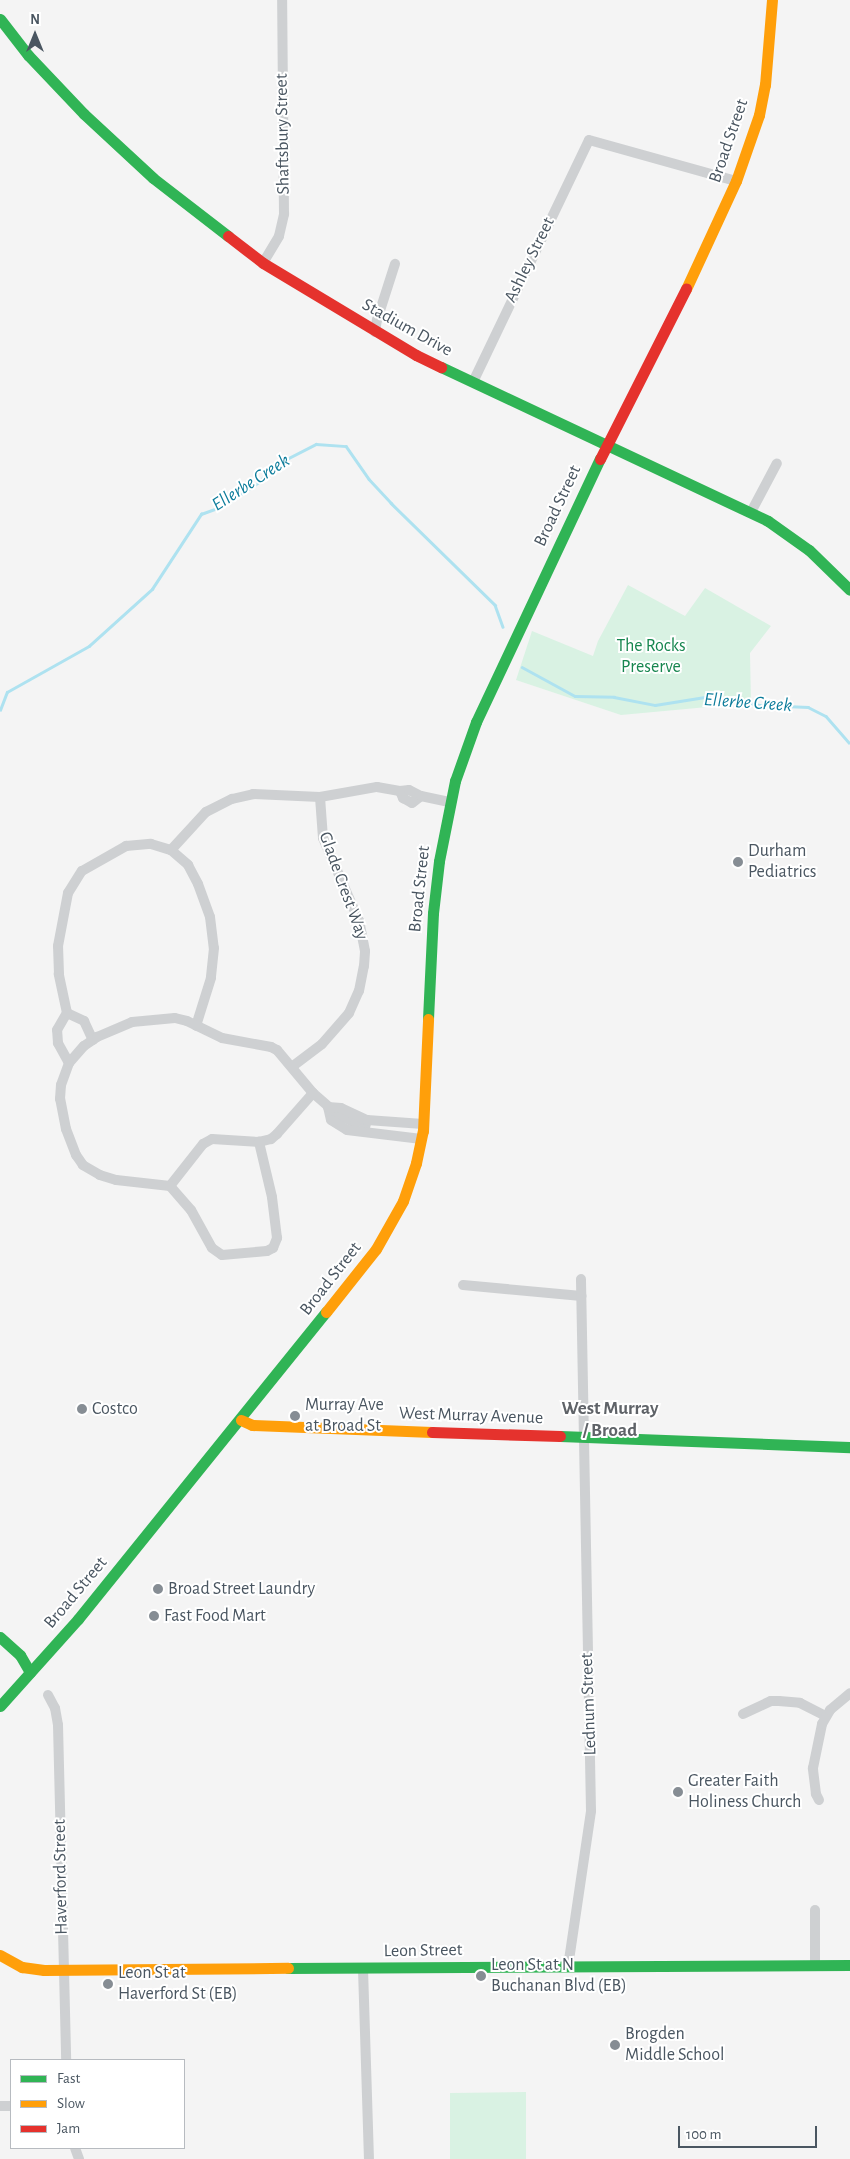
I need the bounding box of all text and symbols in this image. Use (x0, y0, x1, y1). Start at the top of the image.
north arrow (10, 10, 60, 60)
text: N (30, 13, 40, 27)
street label: Shaftsbury Street (271, 73, 295, 195)
street label: Broad Street (705, 96, 753, 186)
street label: Ashley Street (500, 214, 560, 306)
street label: Stadium Drive (358, 294, 456, 362)
water label: Ellerbe Creek (208, 449, 294, 517)
street label: Broad Street (530, 462, 586, 550)
park label: The Rocks Preserve (616, 636, 686, 679)
water label: Ellerbe Creek (703, 689, 793, 717)
street label: Glade Crest Way (313, 829, 373, 943)
place label: Durham Pediatrics (748, 841, 816, 884)
street label: Broad Street (405, 845, 435, 933)
marker: Durham Pediatrics (732, 856, 744, 868)
street label: Broad Street (296, 1238, 366, 1320)
place label: Murray Ave at Broad St (305, 1395, 384, 1438)
place label: Costco (92, 1398, 138, 1420)
district label: West Murray / Broad (562, 1398, 658, 1442)
marker: Costco (76, 1403, 88, 1415)
street label: West Murray Avenue (398, 1403, 544, 1429)
marker: Murray Ave at Broad St (289, 1410, 301, 1422)
street label: Broad Street (40, 1553, 112, 1633)
place label: Broad Street Laundry (168, 1578, 315, 1600)
marker: Broad Street Laundry (152, 1583, 164, 1595)
place label: Fast Food Mart (164, 1605, 266, 1627)
marker: Fast Food Mart (148, 1610, 160, 1622)
street label: Lednum Street (576, 1652, 602, 1756)
place label: Greater Faith Holiness Church (688, 1771, 801, 1814)
marker: Greater Faith Holiness Church (672, 1786, 684, 1798)
street label: Haverford Street (49, 1819, 73, 1935)
street label: Leon Street (383, 1940, 463, 1962)
place label: Leon St at N Buchanan Blvd (EB) (491, 1955, 627, 1998)
place label: Leon St at Haverford St (EB) (118, 1963, 238, 2006)
marker: Leon St at N Buchanan Blvd (EB) (475, 1970, 487, 1982)
marker: Leon St at Haverford St (EB) (102, 1978, 114, 1990)
place label: Brogden Middle School (625, 2024, 724, 2066)
marker: Brogden Middle School (609, 2039, 621, 2051)
legend (10, 2059, 185, 2149)
text: Fast (57, 2071, 80, 2086)
text: Slow (57, 2096, 85, 2111)
scale bar (680, 2116, 819, 2148)
text: Jam (57, 2121, 80, 2136)
text: 100 m (686, 2127, 721, 2142)

